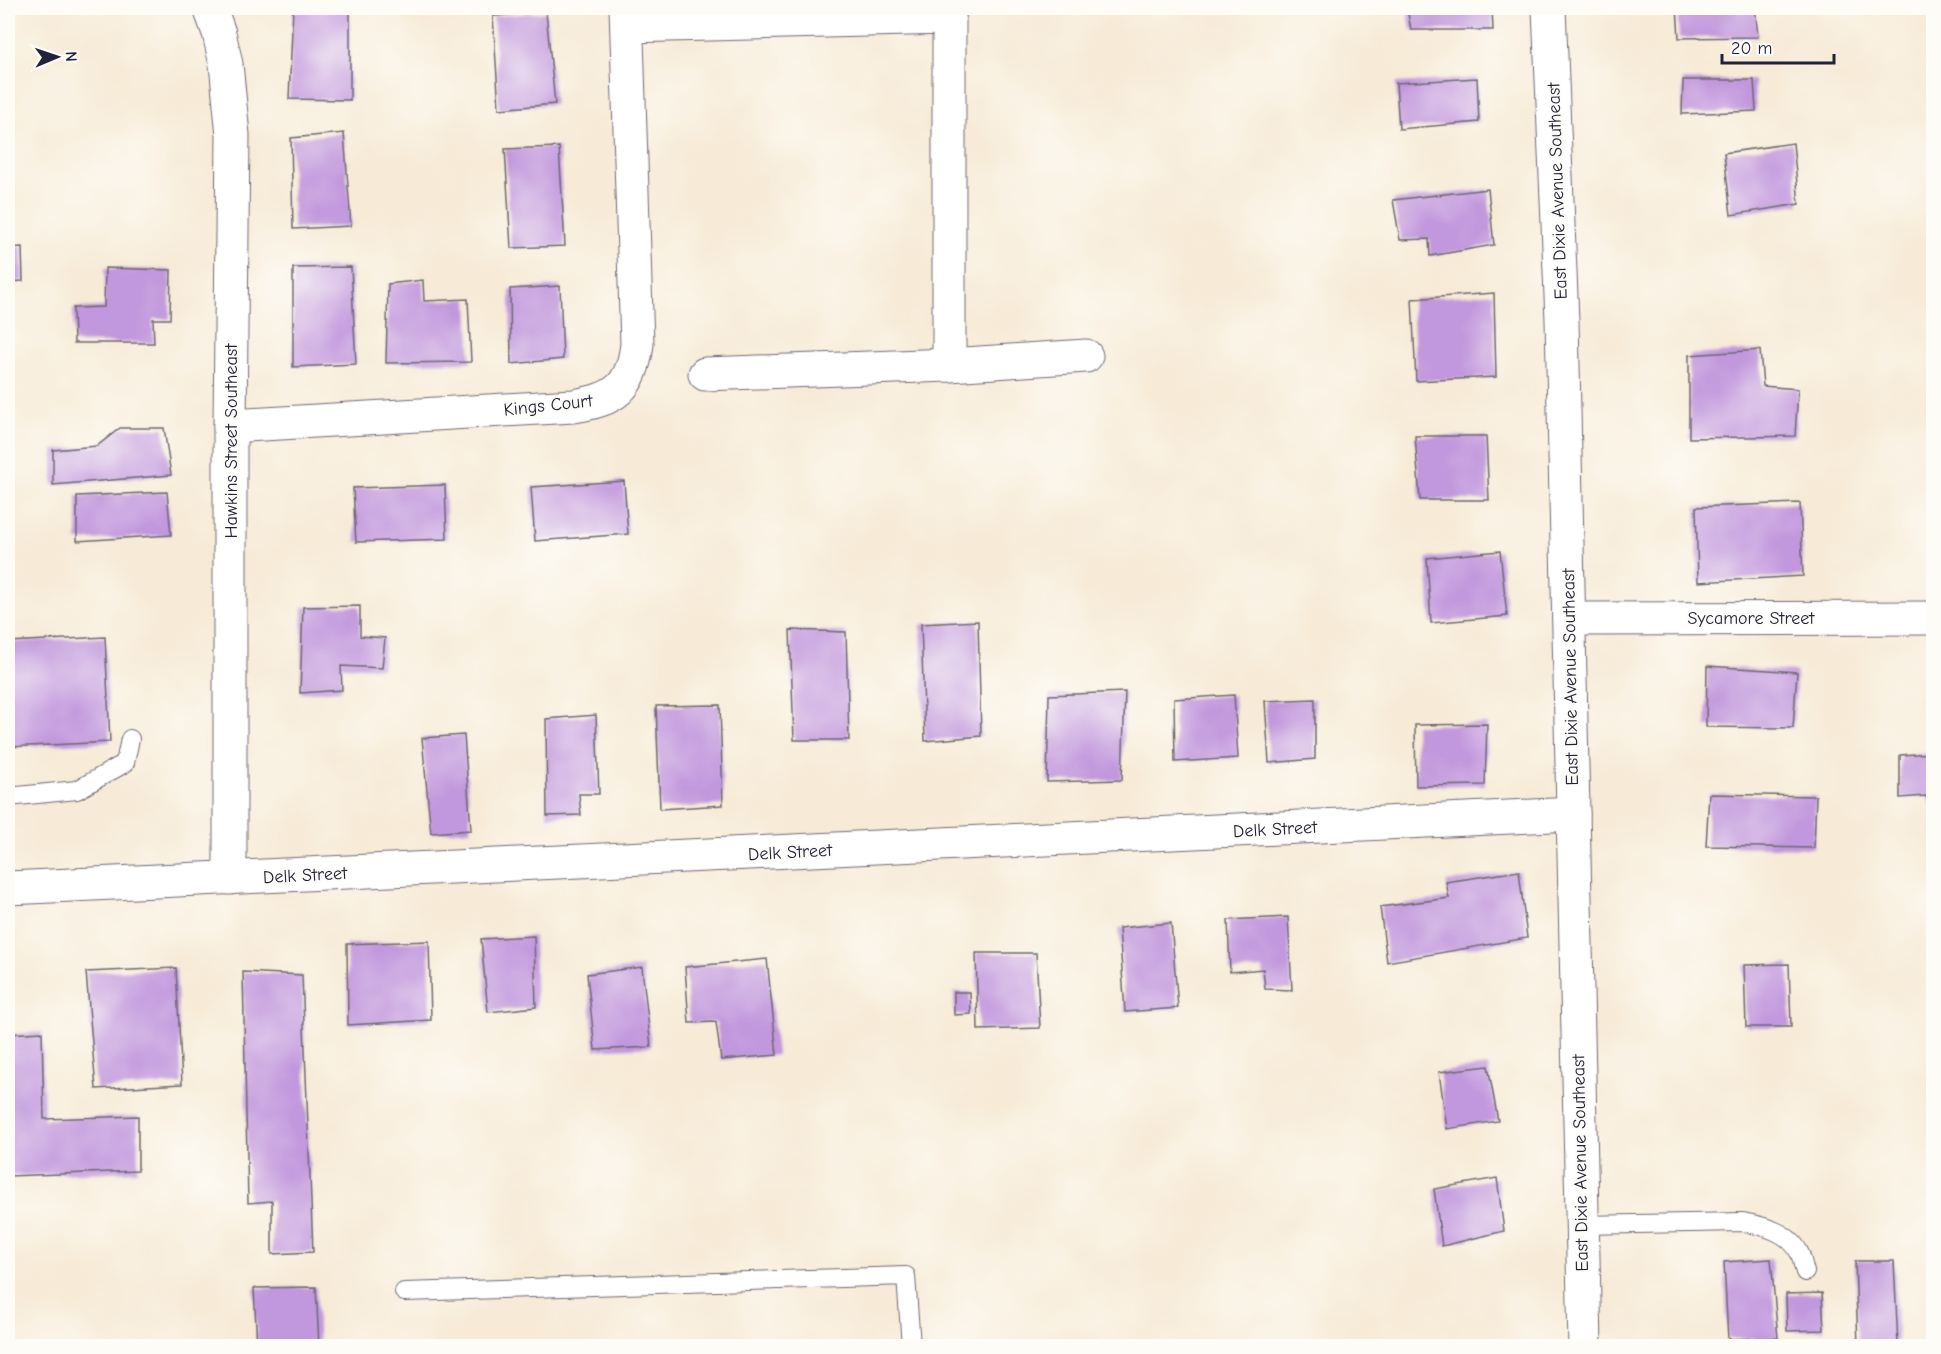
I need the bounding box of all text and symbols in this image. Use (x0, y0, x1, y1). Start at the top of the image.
north arrow (27, 27, 87, 87)
scale bar (1722, 27, 1834, 65)
text: 20 m (1731, 38, 1772, 59)
text: N (62, 51, 80, 62)
street label: East Dixie Avenue Southeast (1543, 81, 1572, 300)
street label: Hawkins Street Southeast (221, 343, 242, 538)
street label: Kings Court (503, 390, 594, 421)
street label: East Dixie Avenue Southeast (1558, 567, 1583, 786)
street label: Sycamore Street (1688, 608, 1815, 629)
street label: Delk Street (1232, 817, 1318, 842)
street label: Delk Street (747, 840, 833, 865)
street label: Delk Street (262, 863, 348, 888)
street label: East Dixie Avenue Southeast (1568, 1053, 1593, 1272)

